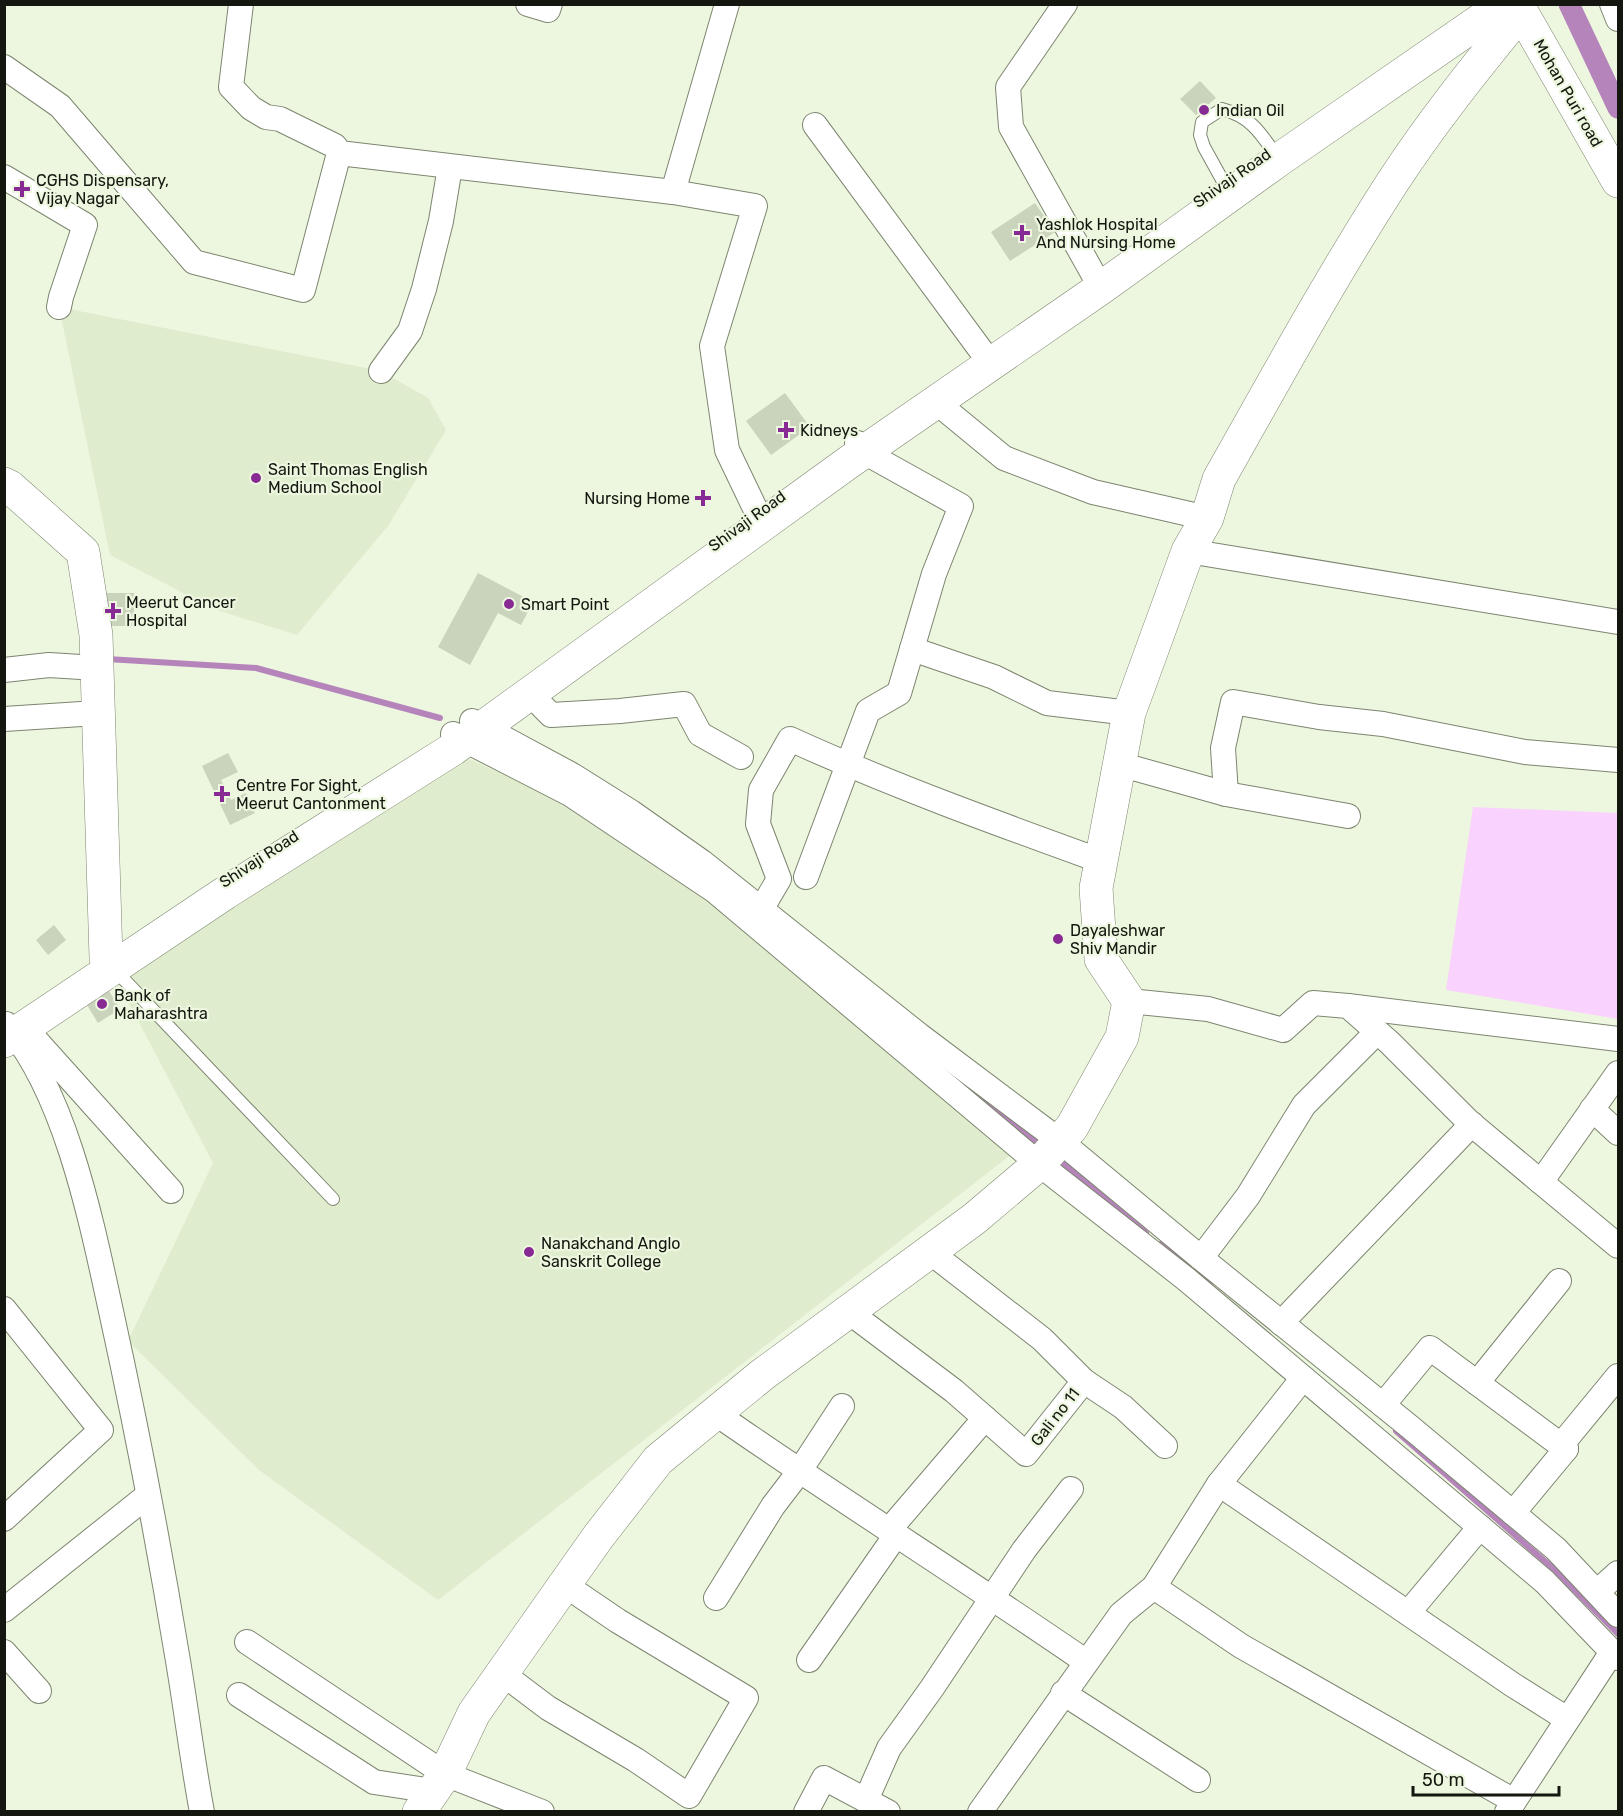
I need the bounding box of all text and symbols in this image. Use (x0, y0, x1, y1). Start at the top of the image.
street label: Mohan Puri road (1529, 36, 1607, 150)
place label: Indian Oil (1216, 101, 1285, 120)
marker: Indian Oil (1197, 103, 1211, 117)
street label: Shivaji Road (1189, 144, 1275, 212)
place label: CGHS Dispensary, Vijay Nagar (36, 171, 169, 208)
marker: CGHS Dispensary, Vijay Nagar (13, 180, 31, 198)
place label: Yashlok Hospital And Nursing Home (1036, 215, 1176, 252)
marker: Yashlok Hospital And Nursing Home (1013, 224, 1031, 242)
marker: Kidneys (777, 421, 795, 439)
place label: Kidneys (800, 421, 858, 440)
place label: Saint Thomas English Medium School (268, 460, 428, 497)
marker: Saint Thomas English Medium School (249, 471, 263, 485)
street label: Shivaji Road (705, 487, 789, 555)
place label: Nursing Home (584, 489, 690, 508)
marker: Nursing Home (694, 489, 712, 507)
place label: Meerut Cancer Hospital (126, 593, 236, 630)
place label: Smart Point (521, 595, 609, 614)
marker: Smart Point (502, 597, 516, 611)
marker: Meerut Cancer Hospital (104, 602, 122, 620)
place label: Centre For Sight, Meerut Cantonment (236, 776, 386, 813)
marker: Centre For Sight, Meerut Cantonment (213, 785, 231, 803)
street label: Shivaji Road (216, 826, 302, 892)
place label: Dayaleshwar Shiv Mandir (1070, 921, 1165, 958)
marker: Dayaleshwar Shiv Mandir (1051, 932, 1065, 946)
place label: Bank of Maharashtra (114, 986, 208, 1023)
marker: Bank of Maharashtra (95, 997, 109, 1011)
place label: Nanakchand Anglo Sanskrit College (541, 1234, 681, 1271)
marker: Nanakchand Anglo Sanskrit College (522, 1245, 536, 1259)
street label: Gali no 11 (1027, 1384, 1083, 1450)
scale bar (1413, 1759, 1558, 1797)
text: 50 m (1422, 1769, 1465, 1791)

